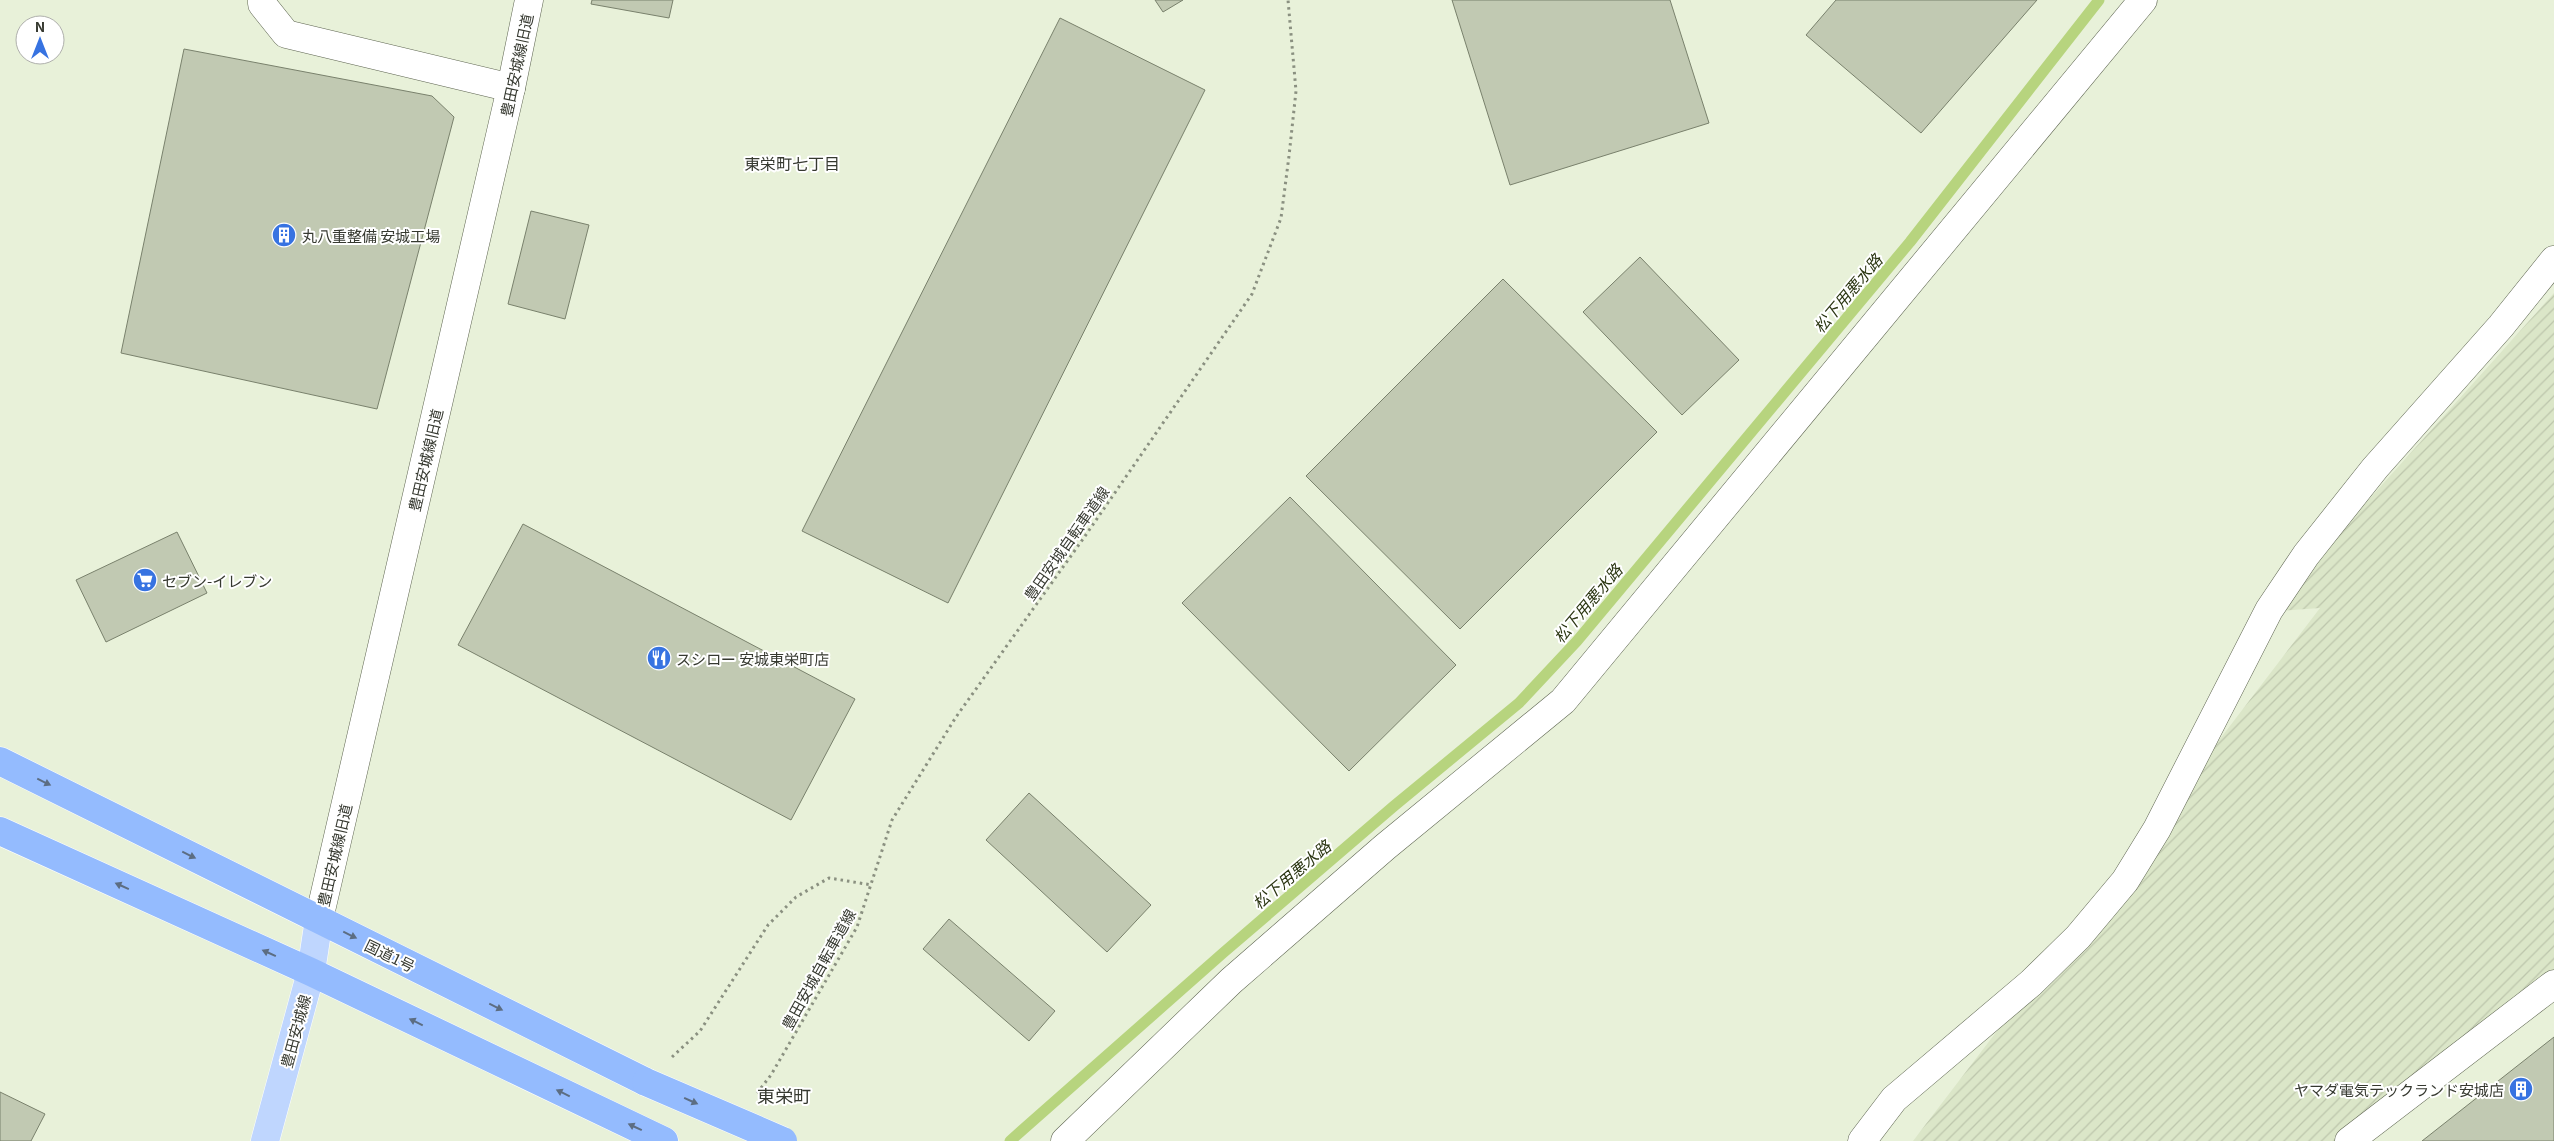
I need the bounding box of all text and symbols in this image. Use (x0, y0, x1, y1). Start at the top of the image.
street label: 豊田安城線旧道 (495, 11, 537, 119)
north arrow (15, 15, 65, 65)
text: N (35, 16, 45, 36)
district label: 東栄町七丁目 (744, 151, 840, 175)
building icon: 丸八重整備 安城工場 (271, 222, 297, 248)
place label: 丸八重整備 安城工場 (302, 225, 440, 246)
water label: 松下用悪水路 (1807, 247, 1888, 337)
street label: 豊田安城線旧道 (403, 406, 447, 514)
street label: 豊田安城自転車道線 (1019, 482, 1113, 604)
water label: 松下用悪水路 (1547, 557, 1628, 647)
supermarket icon: セブン-イレブン (132, 567, 158, 593)
place label: セブン-イレブン (162, 570, 272, 591)
restaurant icon: スシロー 安城東栄町店 (646, 645, 672, 671)
place label: スシロー 安城東栄町店 (676, 648, 829, 669)
one-way arrow (36, 778, 51, 787)
street label: 豊田安城線旧道 (312, 801, 356, 909)
water label: 松下用悪水路 (1247, 833, 1337, 914)
one-way arrow (182, 851, 196, 859)
one-way arrow (115, 881, 129, 889)
street label: 豊田安城自転車道線 (776, 905, 860, 1033)
one-way arrow (343, 931, 357, 939)
street label: 国道1号 (361, 934, 419, 976)
one-way arrow (262, 949, 277, 957)
street label: 豊田安城線 (275, 992, 315, 1070)
one-way arrow (489, 1003, 503, 1011)
one-way arrow (409, 1018, 424, 1027)
building icon: ヤマダ電気テックランド安城店 (2508, 1076, 2534, 1102)
place label: ヤマダ電気テックランド安城店 (2294, 1079, 2504, 1100)
district label: 東栄町 (757, 1082, 811, 1108)
one-way arrow (556, 1089, 570, 1097)
one-way arrow (684, 1097, 699, 1105)
one-way arrow (628, 1123, 643, 1132)

